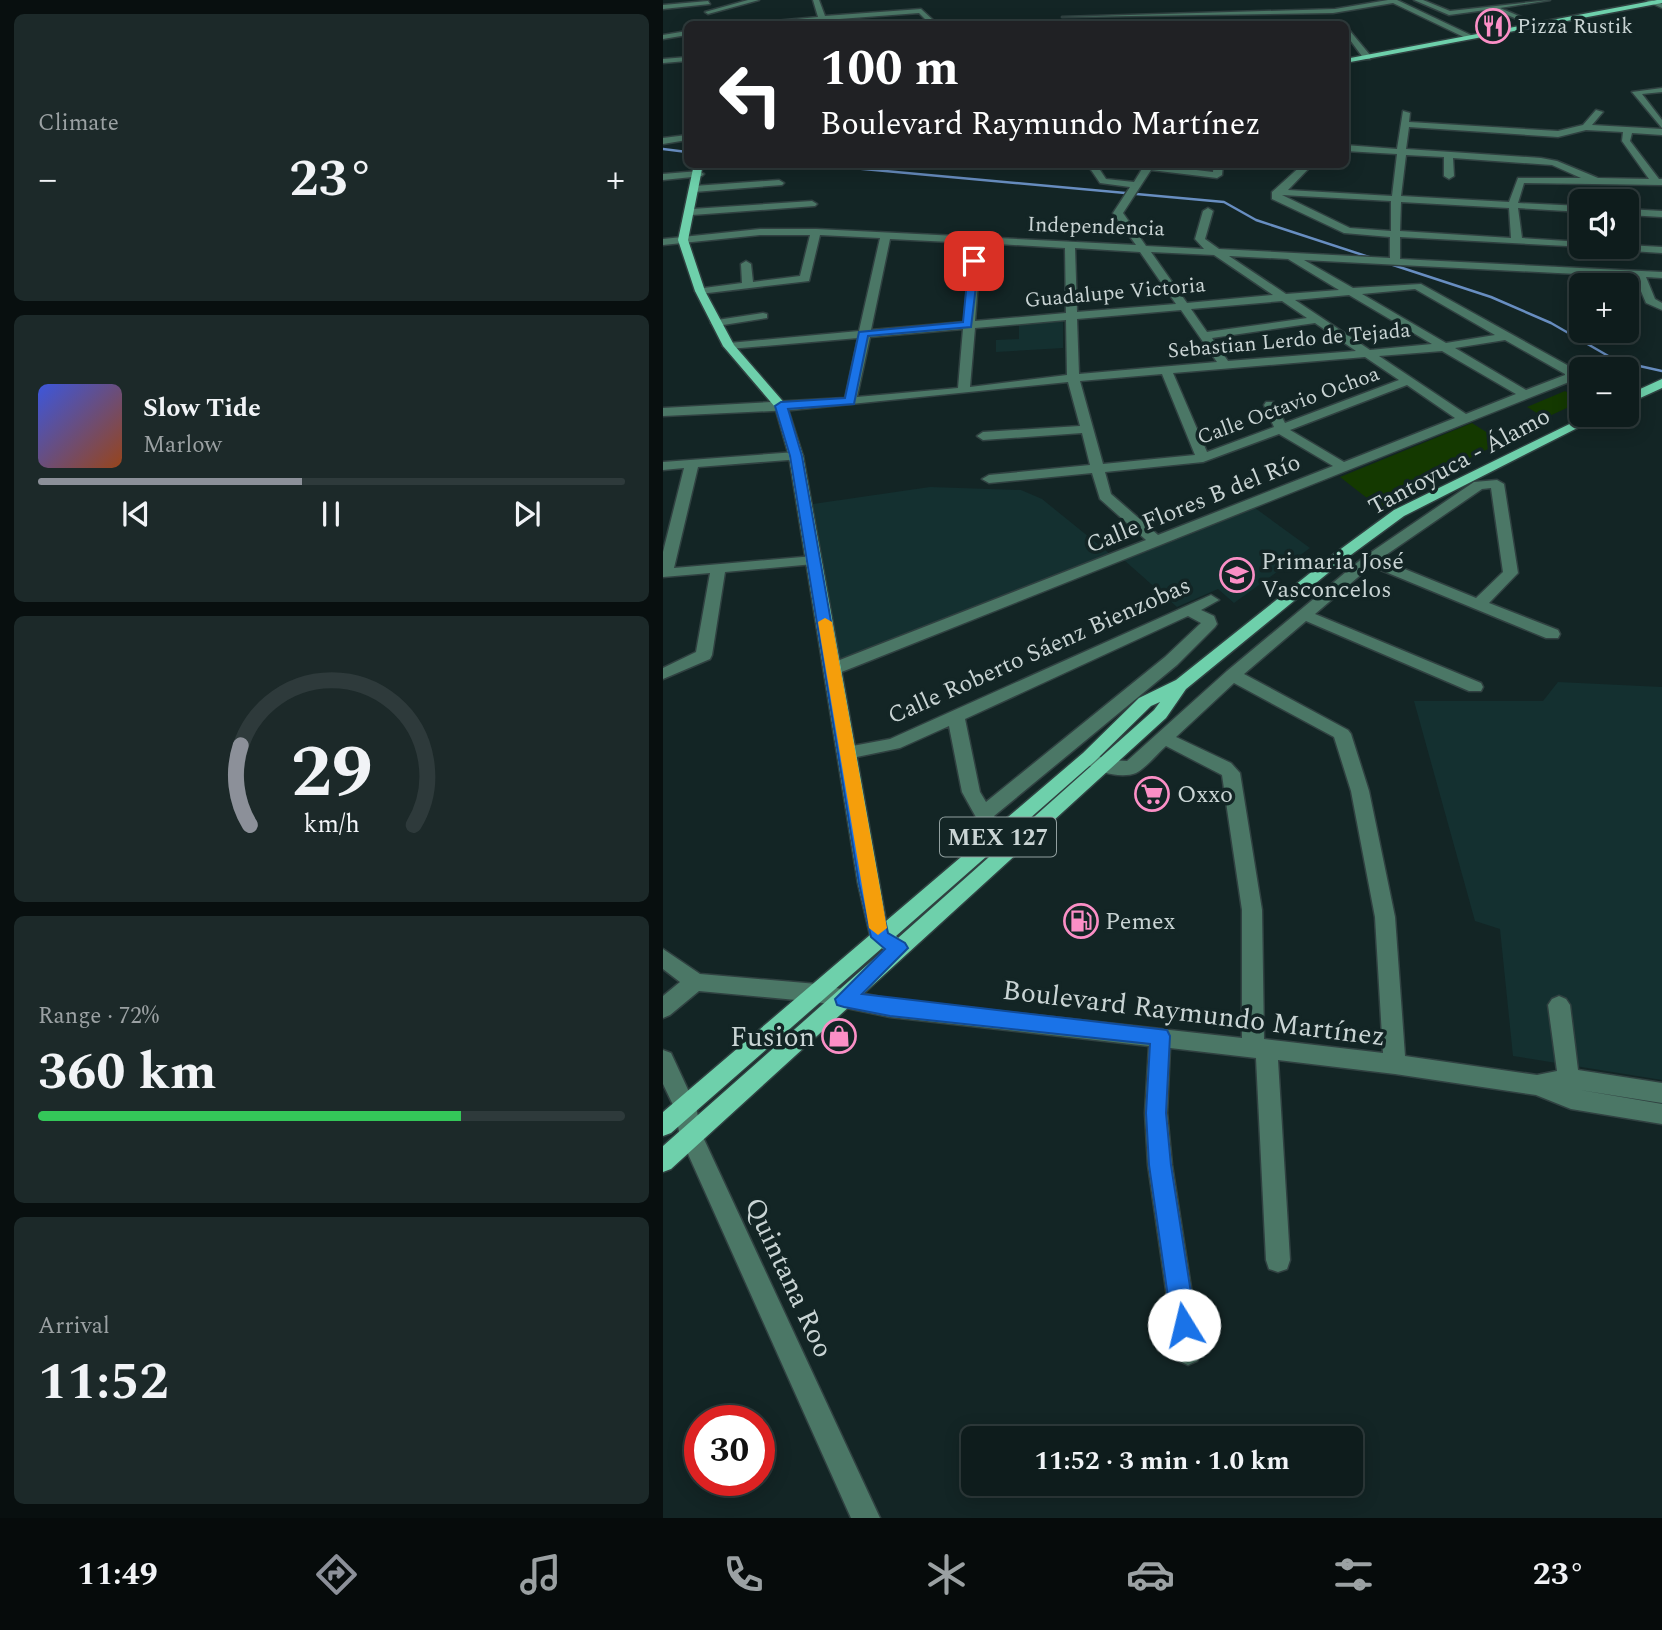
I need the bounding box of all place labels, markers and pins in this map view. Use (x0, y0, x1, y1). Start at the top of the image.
restaurant icon: Pizza Rustik (1474, 7, 1512, 45)
place label: Pizza Rustik (1517, 11, 1633, 43)
pin (944, 231, 1004, 291)
place label: Primaria José Vasconcelos (1261, 544, 1404, 608)
school or university icon: Primaria José Vasconcelos (1218, 556, 1256, 594)
supermarket icon: Oxxo (1133, 775, 1171, 813)
place label: Oxxo (1177, 777, 1233, 813)
fuel station icon: Pemex (1062, 902, 1100, 940)
place label: Pemex (1105, 904, 1175, 940)
place label: Fusion (730, 1016, 815, 1059)
shop icon: Fusion (820, 1017, 858, 1055)

